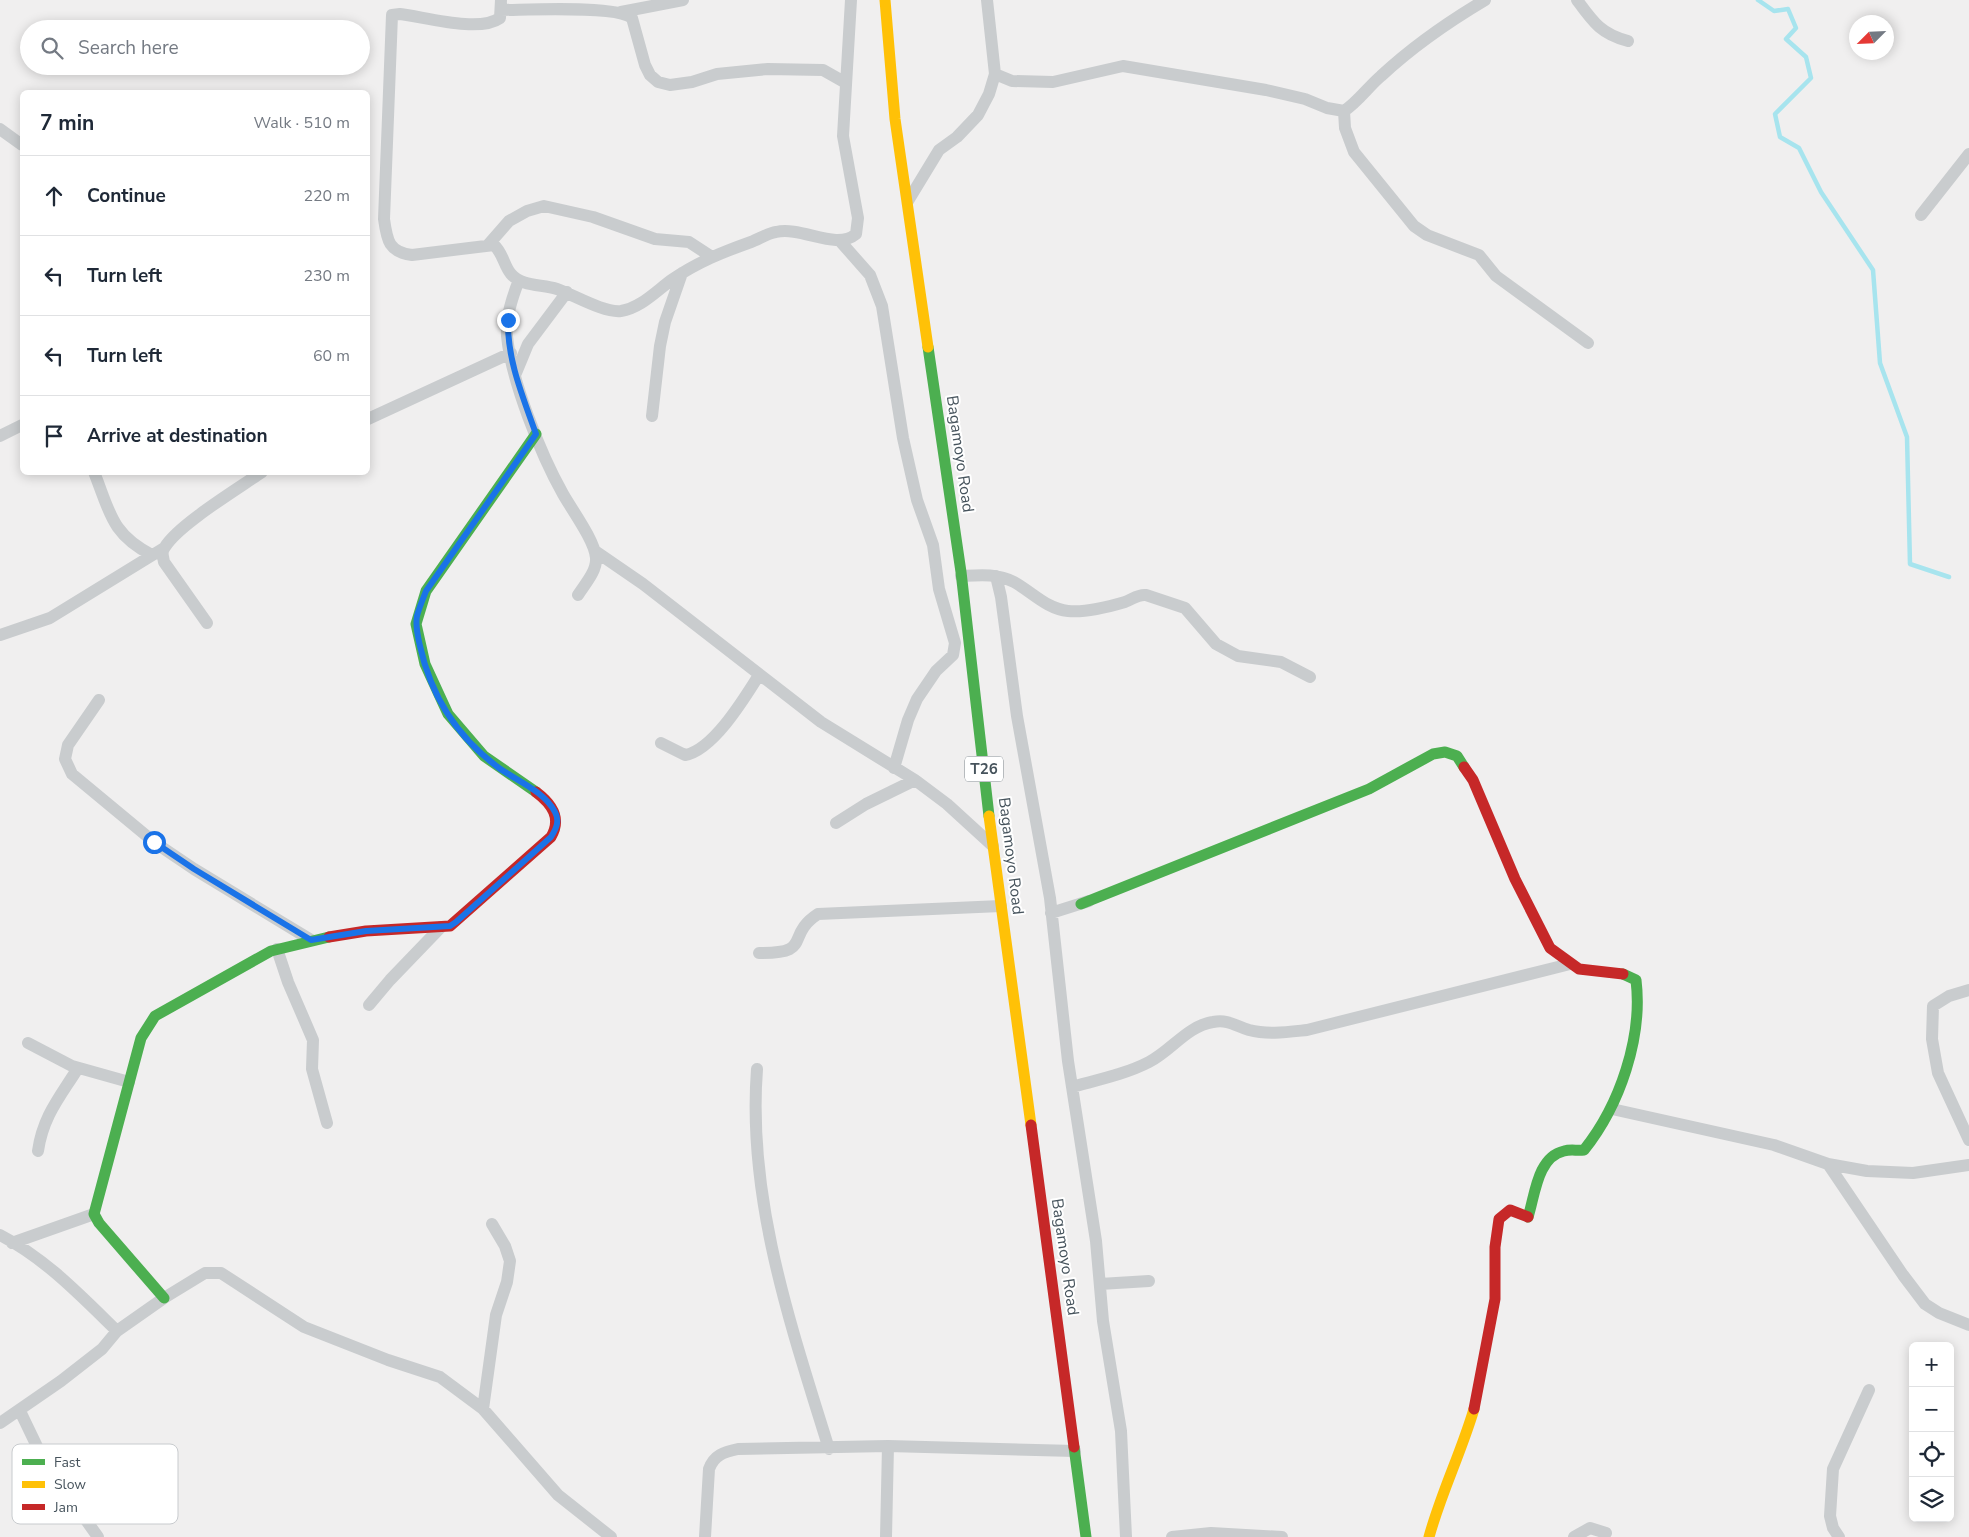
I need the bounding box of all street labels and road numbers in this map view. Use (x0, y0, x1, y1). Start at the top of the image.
street label: Bagamoyo Road (941, 394, 979, 514)
road number: T26 (965, 756, 1003, 782)
street label: Bagamoyo Road (993, 796, 1029, 916)
street label: Bagamoyo Road (1046, 1197, 1084, 1317)

